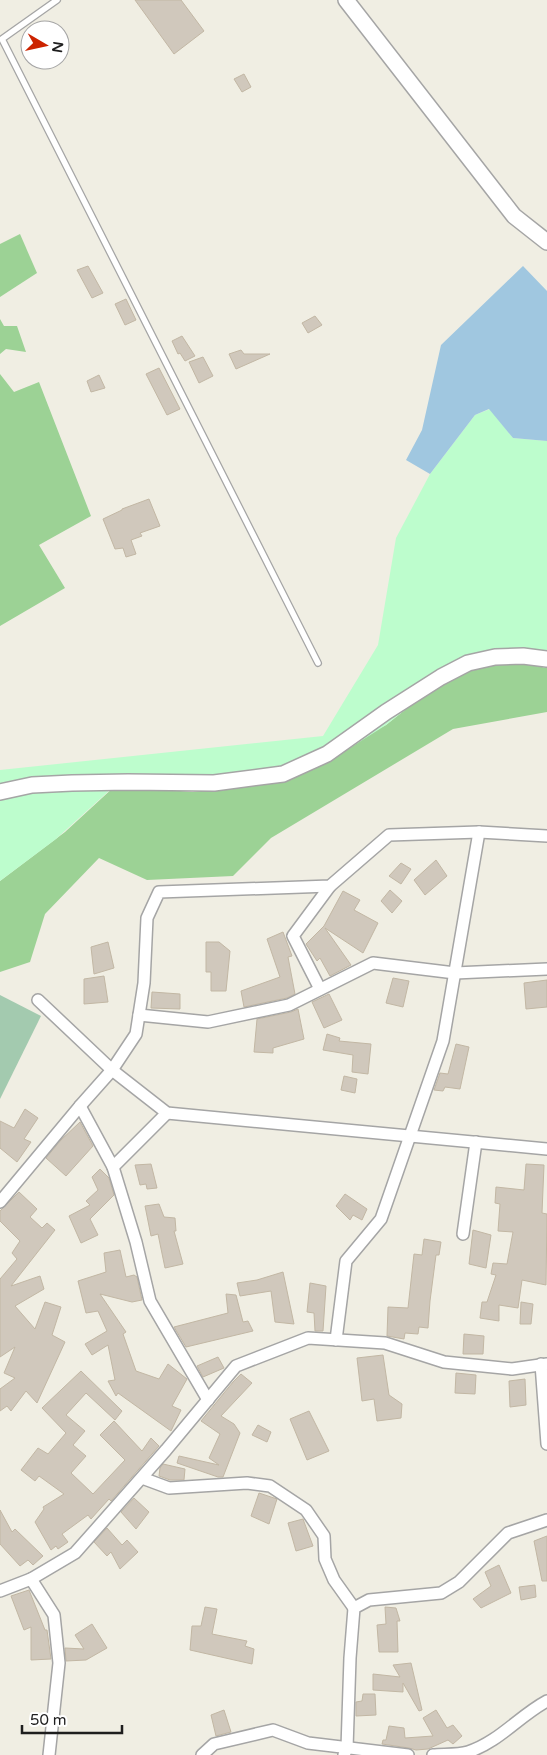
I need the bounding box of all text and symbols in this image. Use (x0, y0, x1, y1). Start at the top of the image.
north arrow (20, 20, 70, 70)
text: N (48, 40, 67, 54)
scale bar (22, 1702, 122, 1734)
text: 50 m (30, 1711, 67, 1729)

